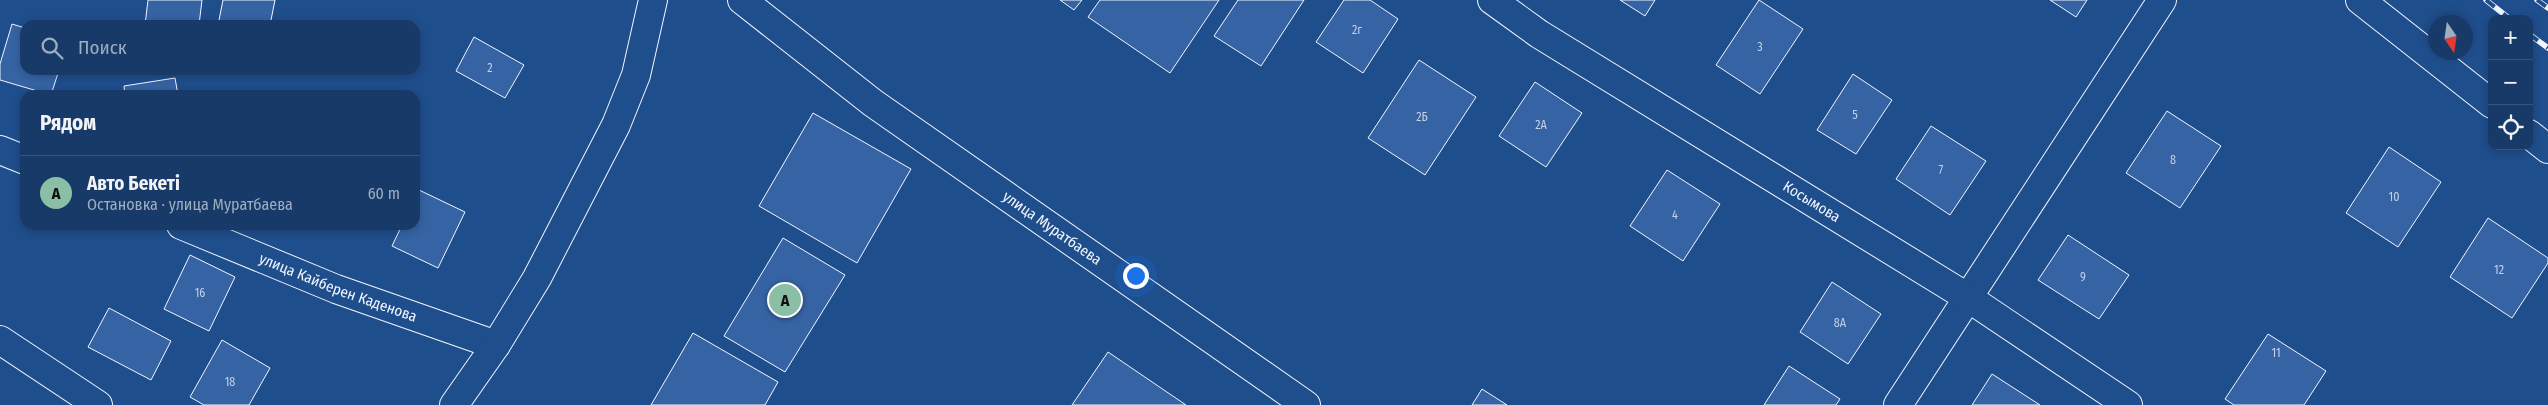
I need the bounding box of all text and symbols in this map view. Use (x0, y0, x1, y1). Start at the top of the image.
north arrow (2428, 15, 2473, 60)
map controls (2488, 15, 2533, 150)
button: + (2488, 15, 2533, 60)
search box (20, 20, 420, 75)
house number: 2г (1352, 23, 1362, 37)
icon: search (38, 34, 66, 62)
text: Поиск (78, 36, 127, 59)
house number: 3 (1757, 40, 1763, 54)
button: − (2488, 60, 2533, 105)
house number: 2 (487, 61, 493, 75)
button: locate (2488, 105, 2533, 150)
house number: 5 (1852, 108, 1858, 122)
text: Рядом (40, 110, 96, 136)
house number: 2Б (1416, 110, 1428, 124)
house number: 2А (1535, 118, 1547, 132)
house number: 8 (2170, 153, 2176, 167)
house number: 7 (1939, 163, 1944, 177)
text: Авто Бекетi (87, 172, 180, 195)
street label: Косымова (1780, 177, 1844, 226)
text: A (52, 184, 60, 203)
text: 60 m (368, 184, 400, 203)
street label: улица Муратбаева (999, 187, 1105, 269)
house number: 10 (2389, 190, 2399, 204)
text: Остановка · улица Муратбаева (87, 195, 293, 214)
house number: 4 (1672, 208, 1678, 222)
street label: улица Кайберен Каденова (256, 249, 419, 326)
your location (1123, 263, 1149, 289)
house number: 12 (2494, 263, 2504, 277)
house number: 9 (2080, 270, 2086, 284)
pin: A (769, 281, 801, 319)
house number: 16 (195, 286, 205, 300)
house number: 8А (1834, 316, 1847, 330)
house number: 11 (2271, 346, 2281, 360)
house number: 18 (225, 375, 235, 389)

